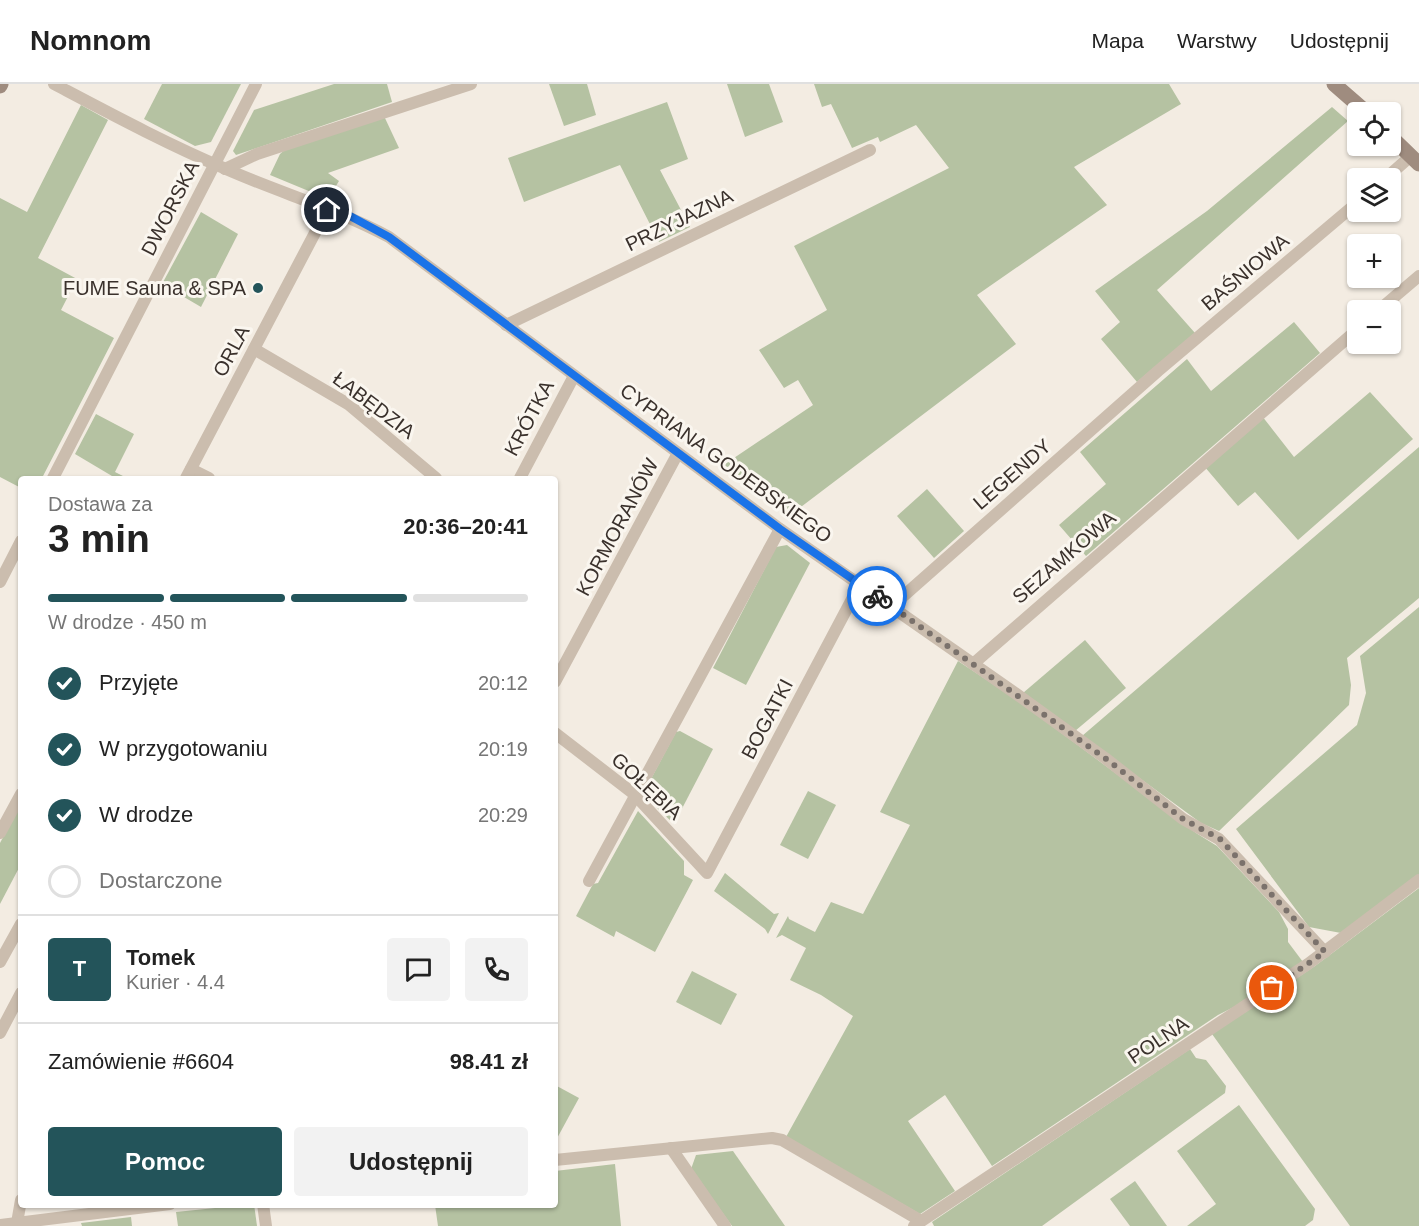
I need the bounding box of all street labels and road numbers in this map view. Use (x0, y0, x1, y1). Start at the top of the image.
street label: DWORSKA (137, 156, 204, 259)
street label: PRZYJAZNA (622, 184, 737, 255)
street label: BAŚNIOWA (1196, 228, 1294, 315)
street label: ORLA (209, 321, 254, 380)
street label: ŁABĘDZIA (329, 367, 420, 443)
street label: KRÓTKA (500, 376, 558, 459)
street label: CYPRIANA GODEBSKIEGO (616, 379, 836, 547)
street label: LEGENDY (969, 434, 1055, 514)
street label: KORMORANÓW (572, 455, 663, 599)
street label: SEZAMKOWA (1008, 506, 1120, 608)
street label: BOGATKI (737, 675, 797, 763)
street label: GOŁĘBIA (607, 748, 687, 824)
street label: POLNA (1124, 1012, 1193, 1068)

